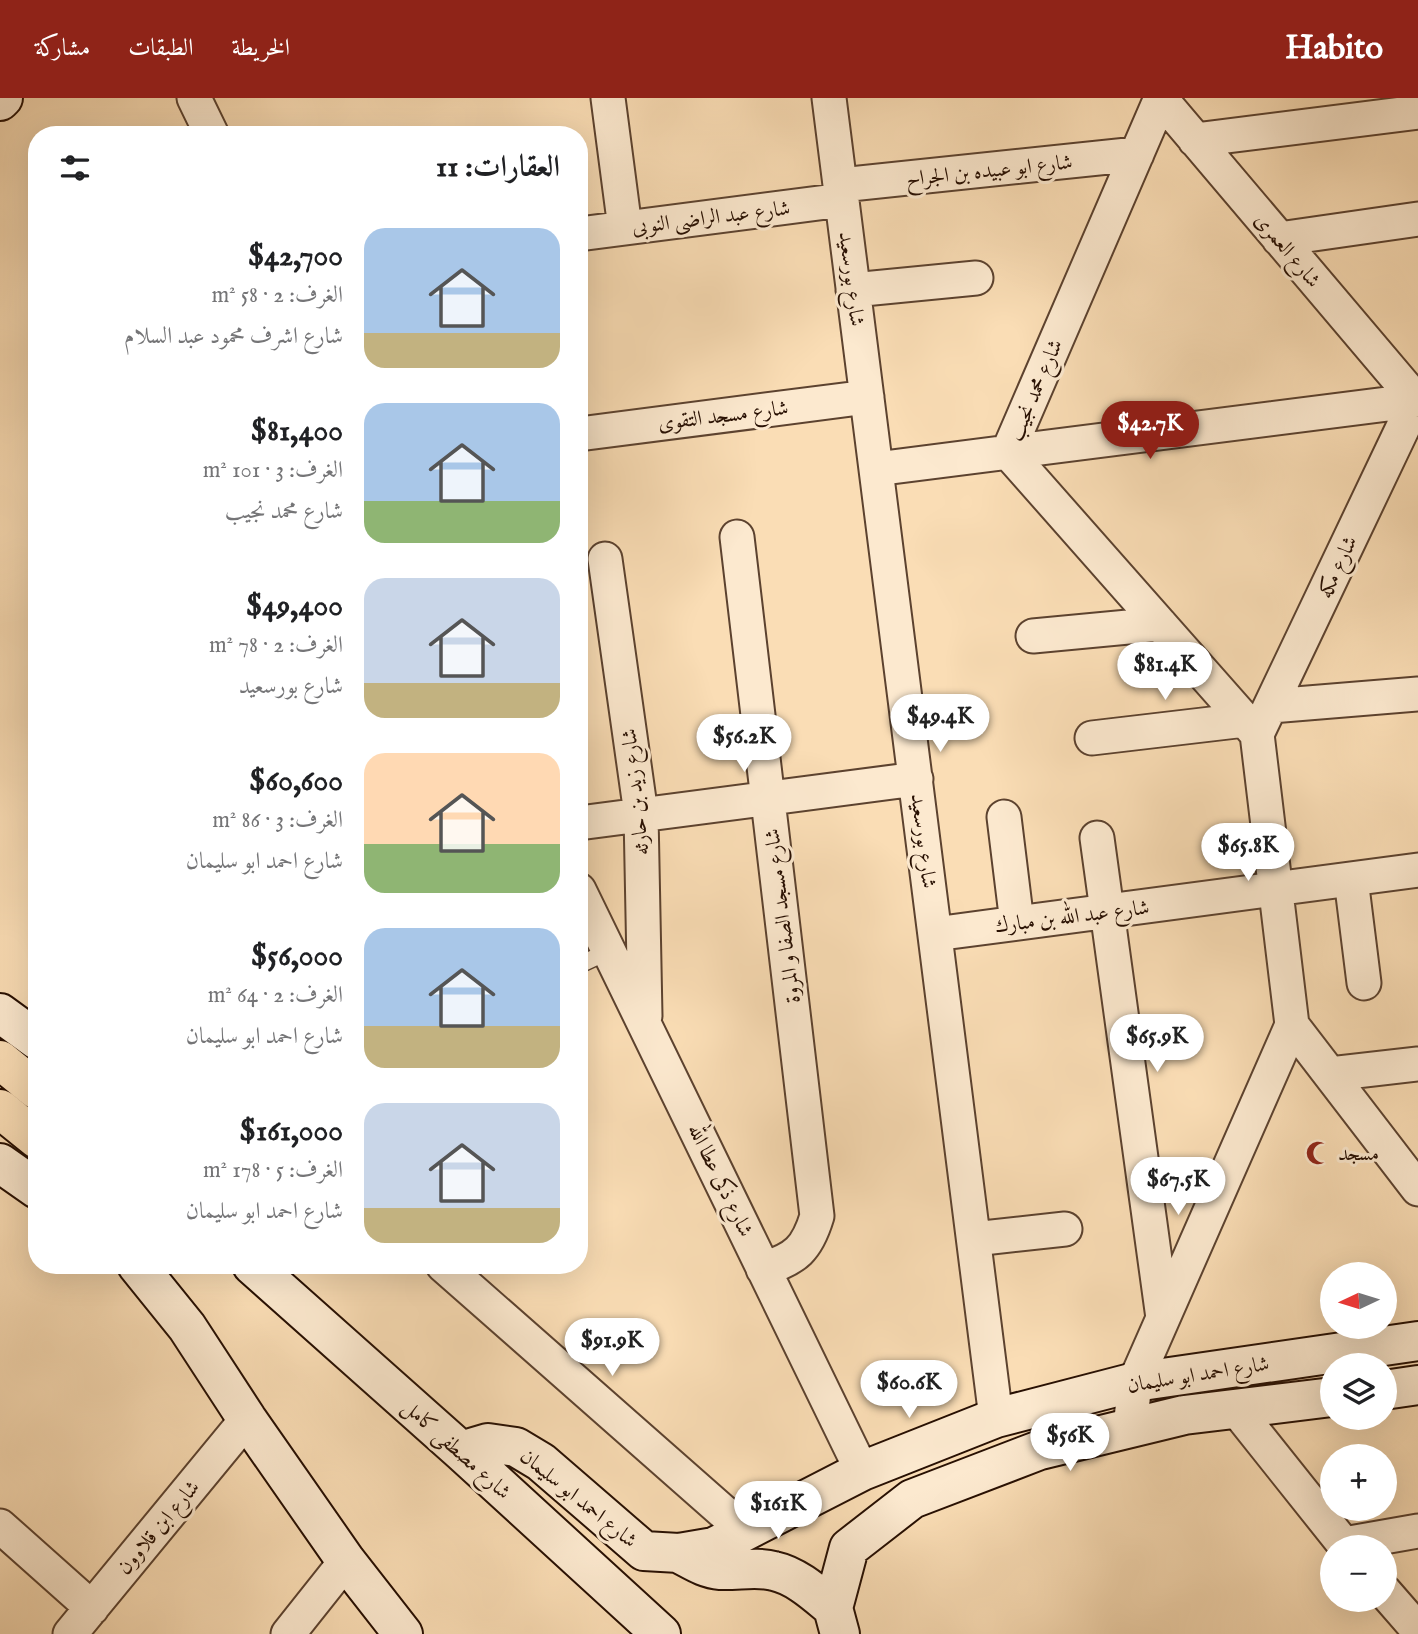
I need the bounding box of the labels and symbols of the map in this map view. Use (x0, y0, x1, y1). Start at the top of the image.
street label: شارع ابو عبيده بن الجراح (904, 149, 1074, 198)
street label: شارع عبد الراضى النوبى (630, 195, 792, 245)
street label: شارع العمرى (1245, 208, 1326, 296)
street label: شارع بورسعيد (828, 230, 870, 328)
street label: شارع محمد نجيب (1003, 336, 1073, 447)
street label: شارع مسجد التقوى (656, 395, 790, 441)
pin: $42.7K (1093, 402, 1207, 461)
street label: شارع مكه (1312, 532, 1367, 605)
pin: $81.4K (1108, 642, 1222, 702)
pin: $49.4K (883, 694, 997, 754)
pin: $56.2K (687, 714, 801, 774)
street label: شارع زيد بن حارثه (616, 727, 660, 857)
street label: شارع بورسعيد (900, 792, 942, 890)
pin: $65.8K (1191, 824, 1305, 883)
street label: شارع مسجد الصفا و المروة (759, 827, 811, 1005)
street label: شارع عبد الله بن مبارك (993, 890, 1152, 943)
pin: $65.9K (1100, 1014, 1214, 1074)
street label: شارع ذكى عطا الله (678, 1117, 763, 1243)
mosque icon: مسجد (1304, 1139, 1332, 1167)
place label: مسجد (1338, 1141, 1379, 1168)
pin: $67.5K (1121, 1158, 1235, 1217)
north arrow (1320, 1262, 1396, 1339)
pin: $91.9K (555, 1318, 669, 1378)
street label: شارع احمد ابو سليمان (1125, 1351, 1272, 1403)
pin: $60.6K (852, 1360, 966, 1420)
street label: شارع مصطفى كامل (394, 1394, 516, 1508)
pin: $56K (1029, 1414, 1111, 1473)
street label: شارع احمد ابو سليمان (512, 1444, 642, 1557)
street label: شارع ابن قلاوون (112, 1475, 209, 1583)
pin: $161K (729, 1482, 827, 1541)

